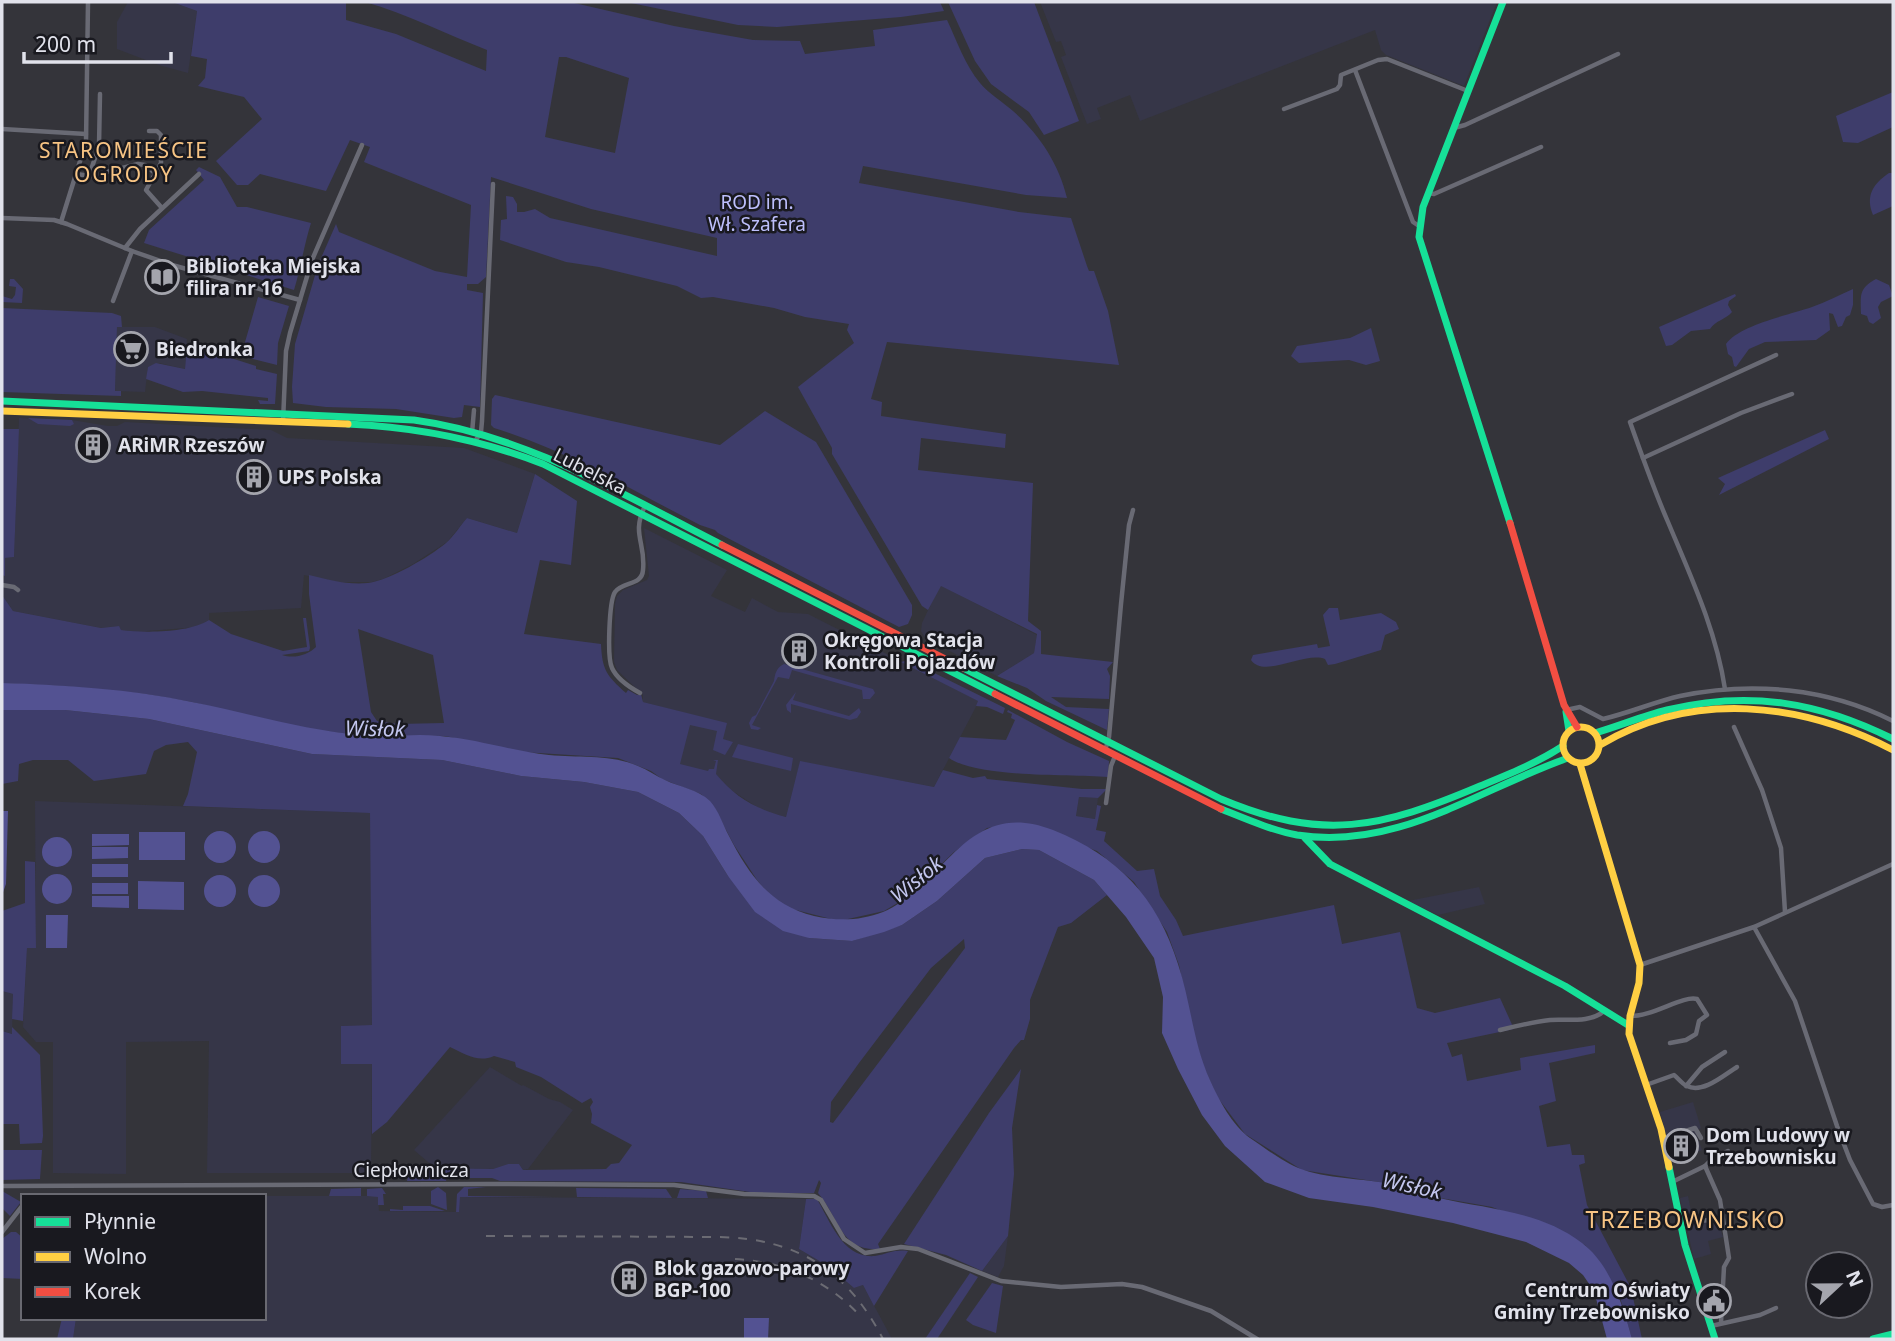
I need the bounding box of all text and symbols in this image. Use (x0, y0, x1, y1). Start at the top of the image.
scale bar (24, 21, 172, 65)
text: 200 m (35, 30, 96, 58)
district label: STAROMIEŚCIE OGRODY (39, 136, 209, 188)
park label: ROD im. Wł. Szafera (708, 189, 806, 237)
place label: Biblioteka Miejska filira nr 16 (186, 253, 361, 301)
library icon: Biblioteka Miejska filira nr 16 (143, 258, 181, 296)
supermarket icon: Biedronka (112, 330, 150, 368)
place label: Biedronka (156, 336, 253, 362)
building icon: ARiMR Rzeszów (74, 426, 112, 464)
place label: ARiMR Rzeszów (118, 432, 265, 458)
street label: Lubelska (549, 442, 631, 500)
building icon: UPS Polska (235, 458, 273, 496)
place label: UPS Polska (278, 464, 382, 490)
place label: Okręgowa Stacja Kontroli Pojazdów (824, 627, 996, 675)
building icon: Okręgowa Stacja Kontroli Pojazdów (780, 632, 818, 670)
water label: Wisłok (345, 713, 407, 743)
water label: Wisłok (884, 848, 949, 909)
place label: Dom Ludowy w Trzebownisku (1706, 1122, 1851, 1170)
building icon: Dom Ludowy w Trzebownisku (1662, 1127, 1700, 1165)
street label: Ciepłownicza (353, 1157, 469, 1183)
water label: Wisłok (1380, 1165, 1446, 1205)
legend (21, 1194, 266, 1320)
district label: TRZEBOWNISKO (1586, 1203, 1786, 1235)
text: Płynnie (84, 1207, 156, 1235)
text: Wolno (84, 1242, 147, 1270)
north arrow (1804, 1250, 1874, 1320)
place label: Blok gazowo-parowy BGP-100 (654, 1255, 850, 1303)
building icon: Blok gazowo-parowy BGP-100 (610, 1260, 648, 1298)
text: N (1840, 1267, 1870, 1291)
text: Korek (84, 1277, 142, 1305)
place label: Centrum Oświaty Gminy Trzebownisko (1494, 1277, 1690, 1325)
public building icon: Centrum Oświaty Gminy Trzebownisko (1695, 1282, 1733, 1320)

